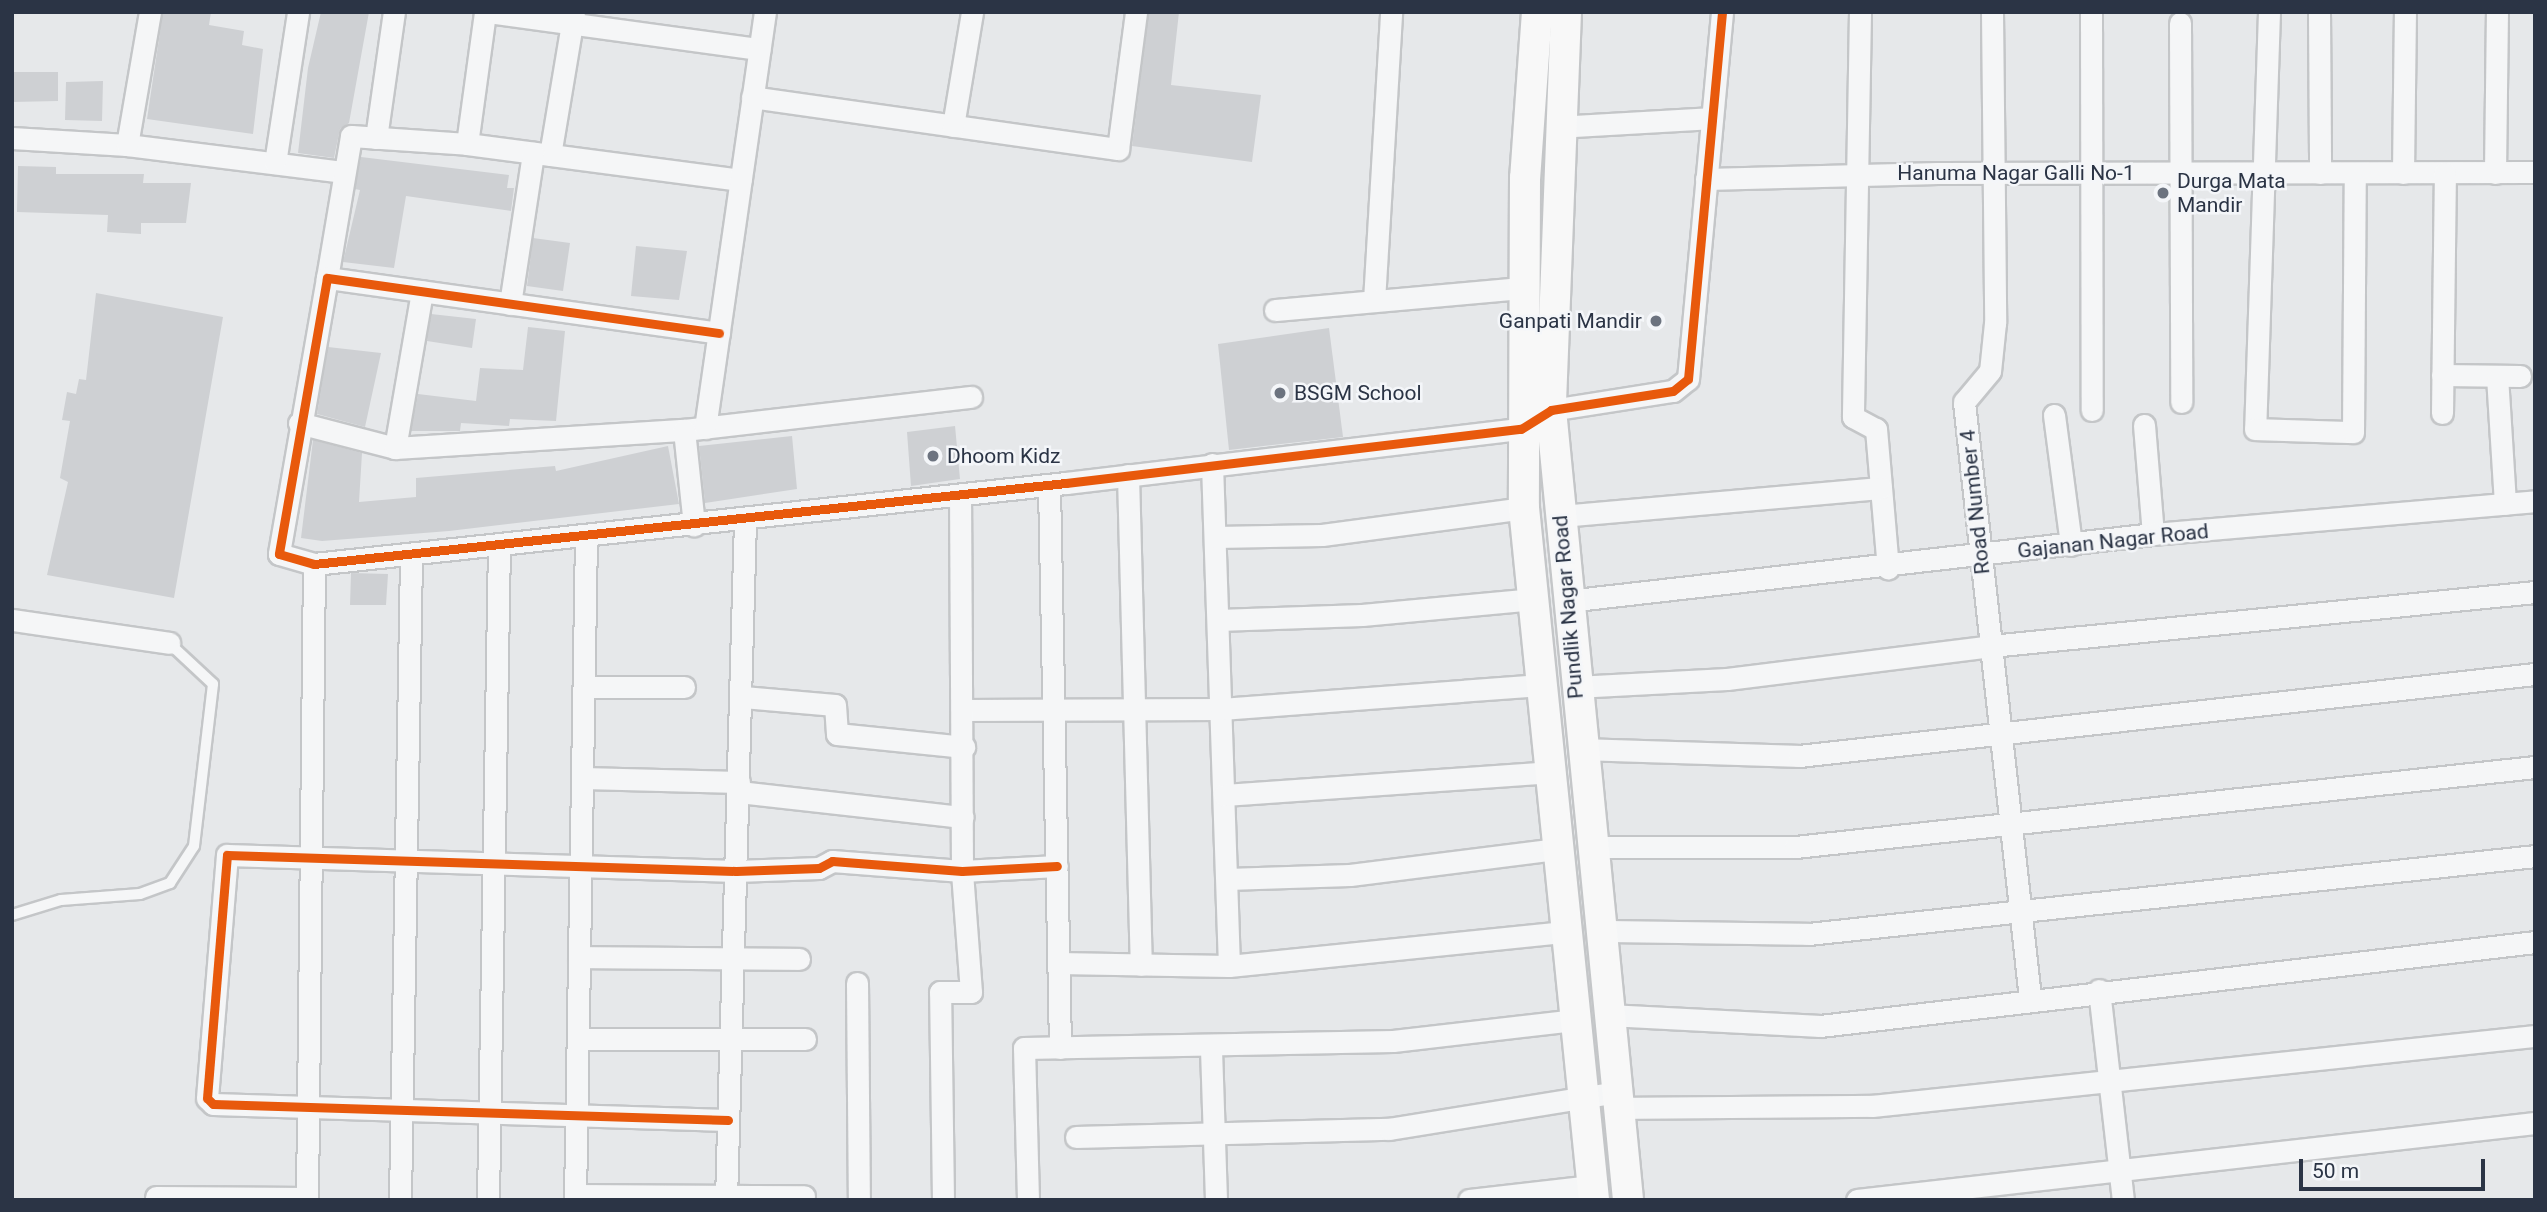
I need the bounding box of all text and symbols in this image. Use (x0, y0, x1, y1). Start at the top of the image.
street label: Hanuma Nagar Galli No-1 (1897, 160, 2135, 186)
place label: Durga Mata Mandir (2177, 168, 2286, 218)
marker: Durga Mata Mandir (2155, 185, 2171, 201)
place label: Ganpati Mandir (1499, 308, 1642, 334)
marker: Ganpati Mandir (1648, 313, 1664, 329)
place label: BSGM School (1294, 380, 1421, 406)
marker: BSGM School (1272, 385, 1288, 401)
street label: Road Number 4 (1955, 428, 1995, 576)
place label: Dhoom Kidz (947, 443, 1060, 469)
marker: Dhoom Kidz (925, 448, 941, 464)
street label: Pundlik Nagar Road (1547, 514, 1589, 700)
street label: Gajanan Nagar Road (2016, 518, 2210, 564)
scale bar (2302, 1146, 2488, 1190)
text: 50 m (2312, 1159, 2359, 1183)

